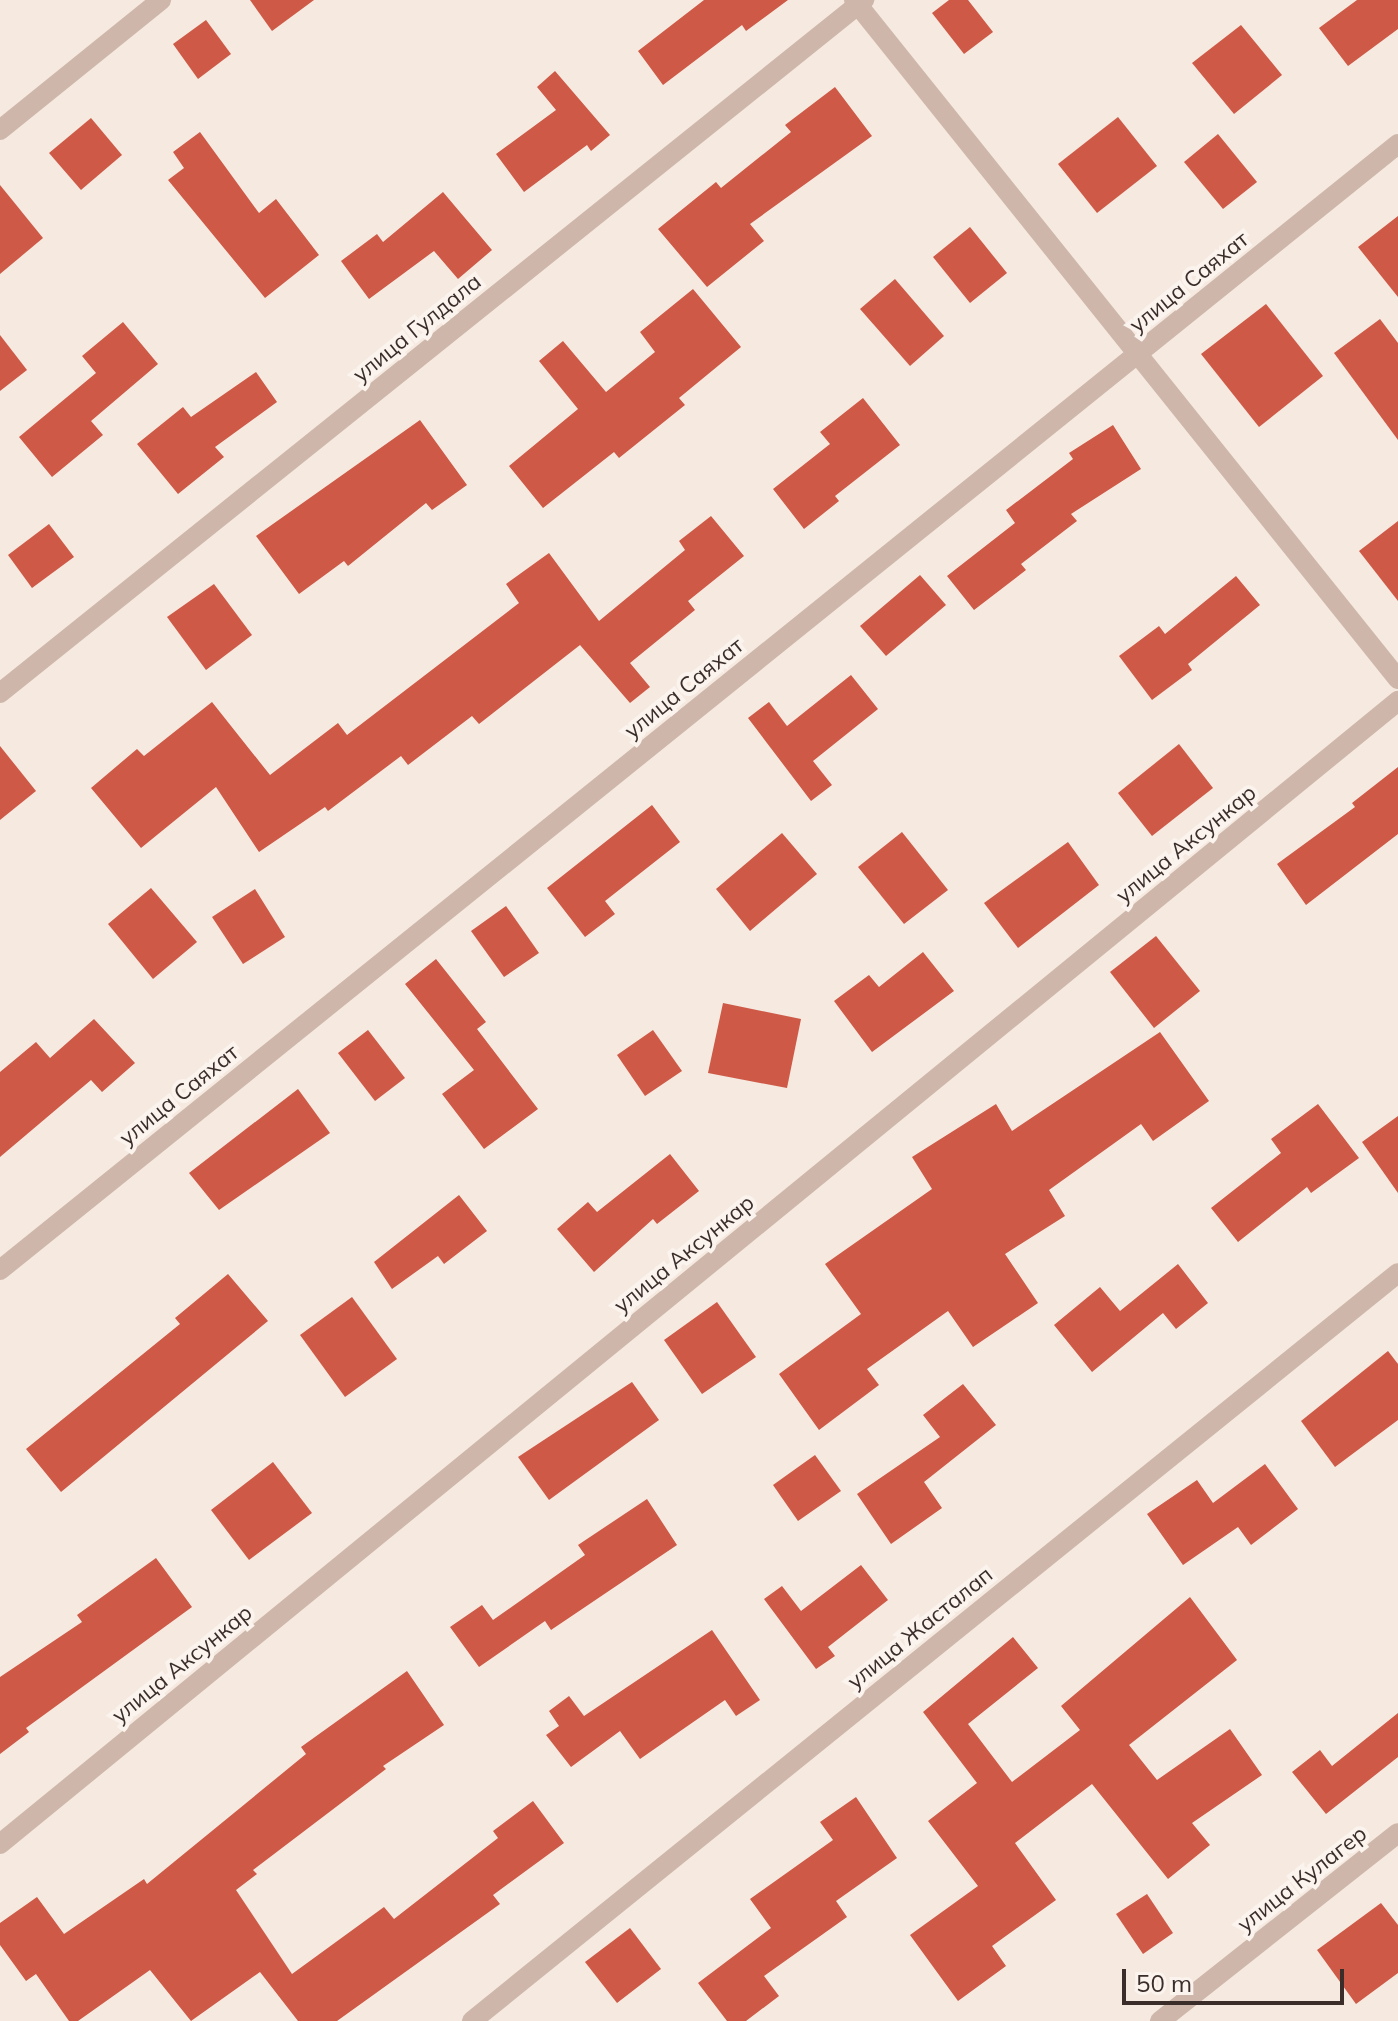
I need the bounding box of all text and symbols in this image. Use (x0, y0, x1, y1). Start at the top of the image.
street label: улица Саяхат (1124, 226, 1254, 338)
street label: улица Гулдала (348, 268, 486, 388)
street label: улица Саяхат (619, 632, 749, 744)
street label: улица Аксункар (1111, 779, 1261, 909)
street label: улица Саяхат (114, 1039, 244, 1151)
street label: улица Аксункар (609, 1189, 759, 1319)
street label: улица Жасталап (842, 1561, 998, 1695)
street label: улица Аксункар (107, 1599, 257, 1729)
street label: улица Кулагер (1232, 1820, 1372, 1938)
scale bar (1126, 1953, 1348, 2003)
text: 50 m (1136, 1968, 1192, 1998)

